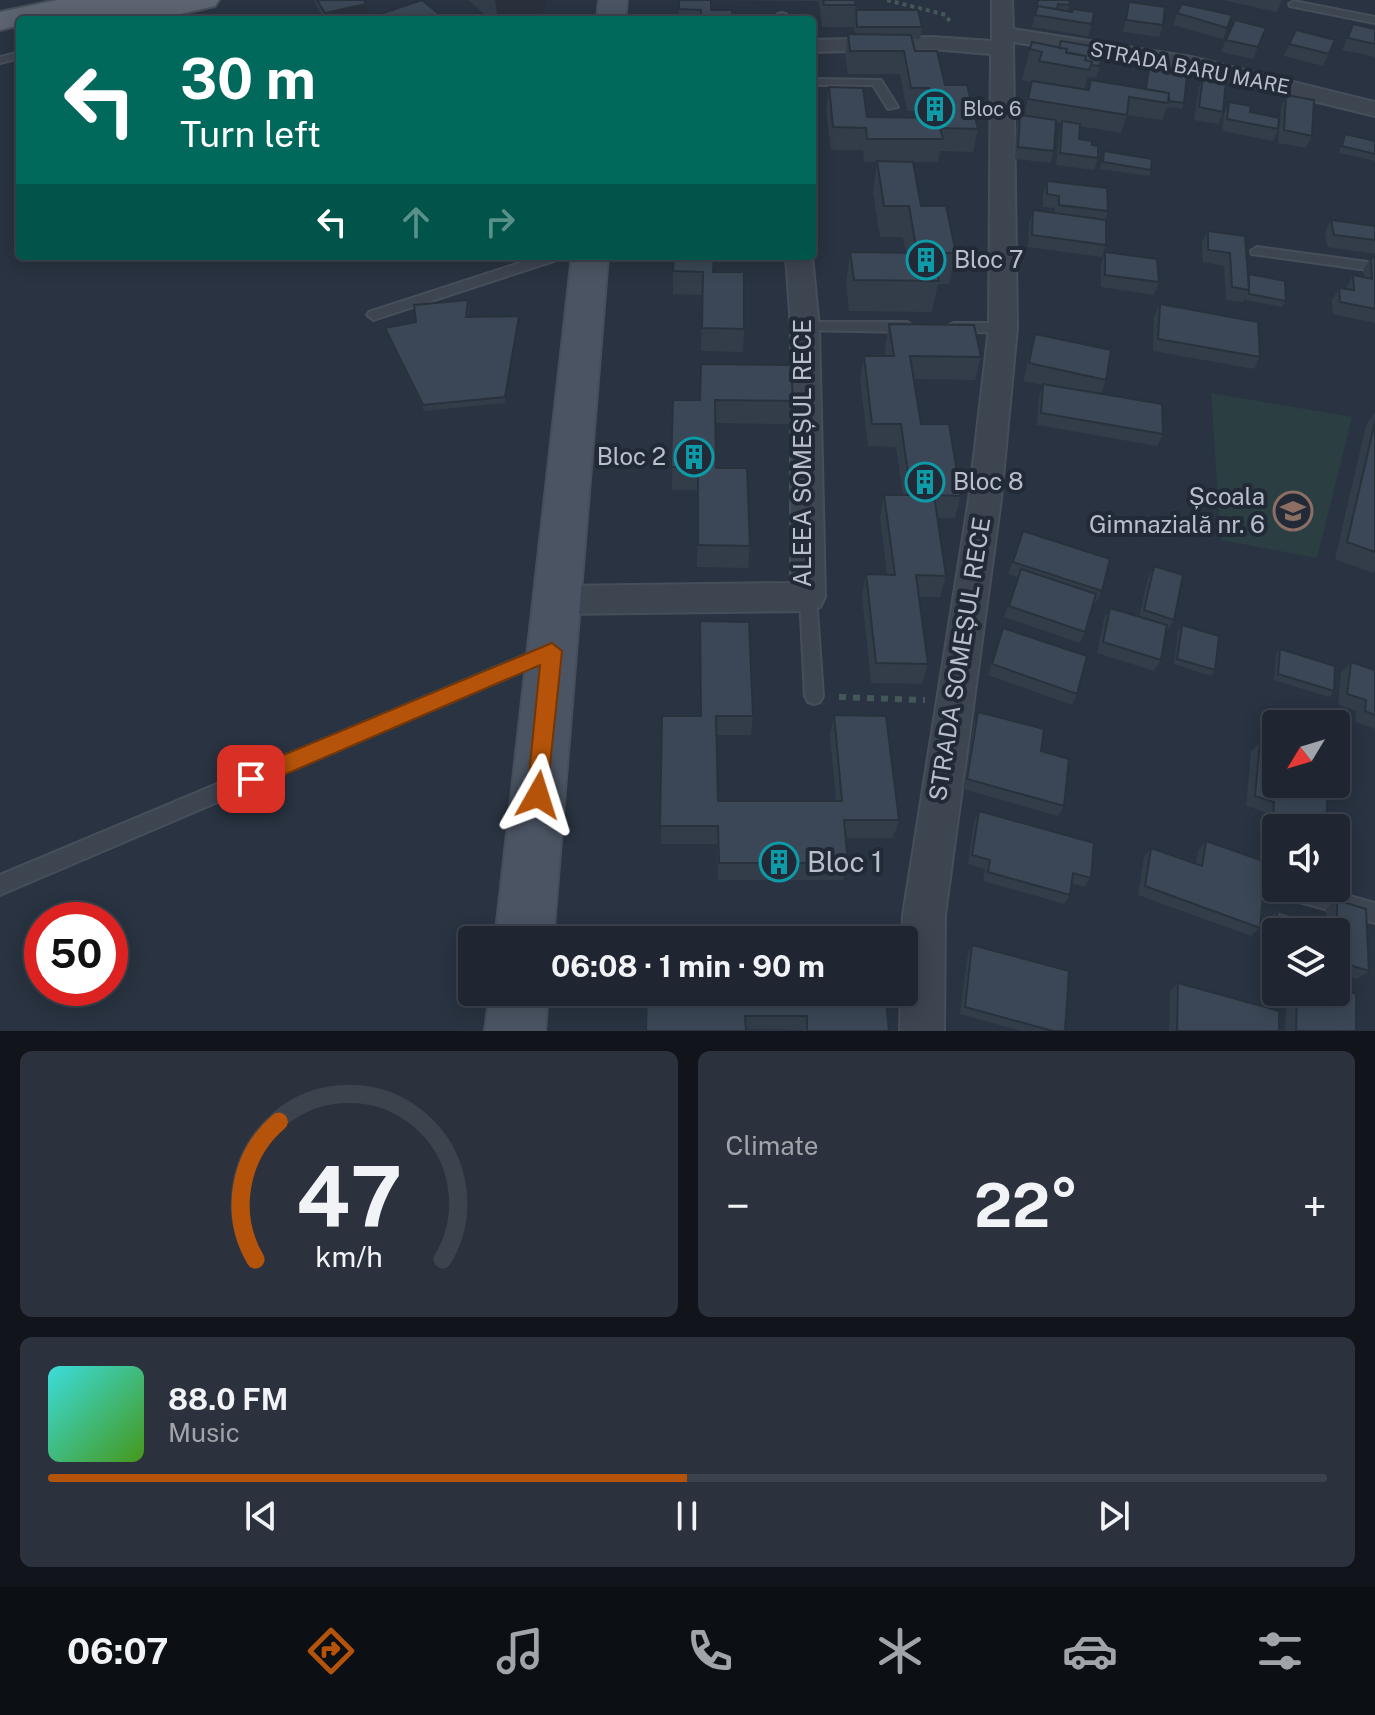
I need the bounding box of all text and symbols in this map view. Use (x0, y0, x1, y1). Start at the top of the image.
street label: STRADA BARU MARE (1088, 37, 1292, 99)
text: 30 m (180, 46, 316, 112)
icon: left (48, 48, 152, 152)
building icon: Bloc 6 (914, 88, 956, 130)
place label: Bloc 6 (963, 97, 1021, 121)
text: Turn left (180, 113, 321, 155)
icon: left (310, 200, 354, 244)
icon: ahead (394, 200, 438, 244)
icon: right (478, 200, 522, 244)
building icon: Bloc 7 (905, 239, 947, 281)
place label: Bloc 7 (954, 245, 1023, 273)
street label: ALEEA SOMEȘUL RECE (788, 319, 816, 587)
building icon: Bloc 2 (673, 436, 715, 478)
place label: Bloc 2 (597, 442, 666, 470)
building icon: Bloc 8 (904, 461, 946, 503)
place label: Bloc 8 (953, 467, 1024, 495)
place label: Școala Gimnazială nr. 6 (1089, 482, 1265, 538)
school or university icon: Școala Gimnazială nr. 6 (1272, 490, 1314, 532)
street label: STRADA SOMEȘUL RECE (923, 515, 995, 803)
north arrow (1262, 710, 1350, 798)
map controls (1262, 710, 1350, 1006)
pin (217, 745, 285, 813)
position arrow (496, 753, 580, 837)
icon: arrive (229, 757, 273, 801)
button: sound (1262, 814, 1350, 902)
building icon: Bloc 1 (758, 841, 800, 883)
place label: Bloc 1 (807, 845, 883, 878)
speed limit sign: 50 (24, 902, 128, 1006)
button: layers (1262, 918, 1350, 1006)
text: 06:08 · 1 min · 90 m (551, 948, 825, 984)
text: Climate (726, 1130, 819, 1161)
text: 47 (295, 1147, 402, 1245)
text: 22° (974, 1170, 1079, 1241)
text: − (726, 1180, 750, 1232)
text: + (1303, 1180, 1327, 1232)
text: km/h (315, 1240, 382, 1273)
text: 88.0 FM (168, 1381, 288, 1417)
text: Music (168, 1417, 240, 1448)
icon: previous (239, 1494, 283, 1538)
icon: pause (665, 1494, 709, 1538)
icon: next (1092, 1494, 1136, 1538)
icon: directions (303, 1623, 359, 1679)
icon: music (492, 1623, 548, 1679)
icon: phone (682, 1623, 738, 1679)
icon: climate (872, 1623, 928, 1679)
icon: car (1062, 1623, 1118, 1679)
icon: filters (1252, 1623, 1308, 1679)
text: 06:07 (67, 1630, 169, 1672)

